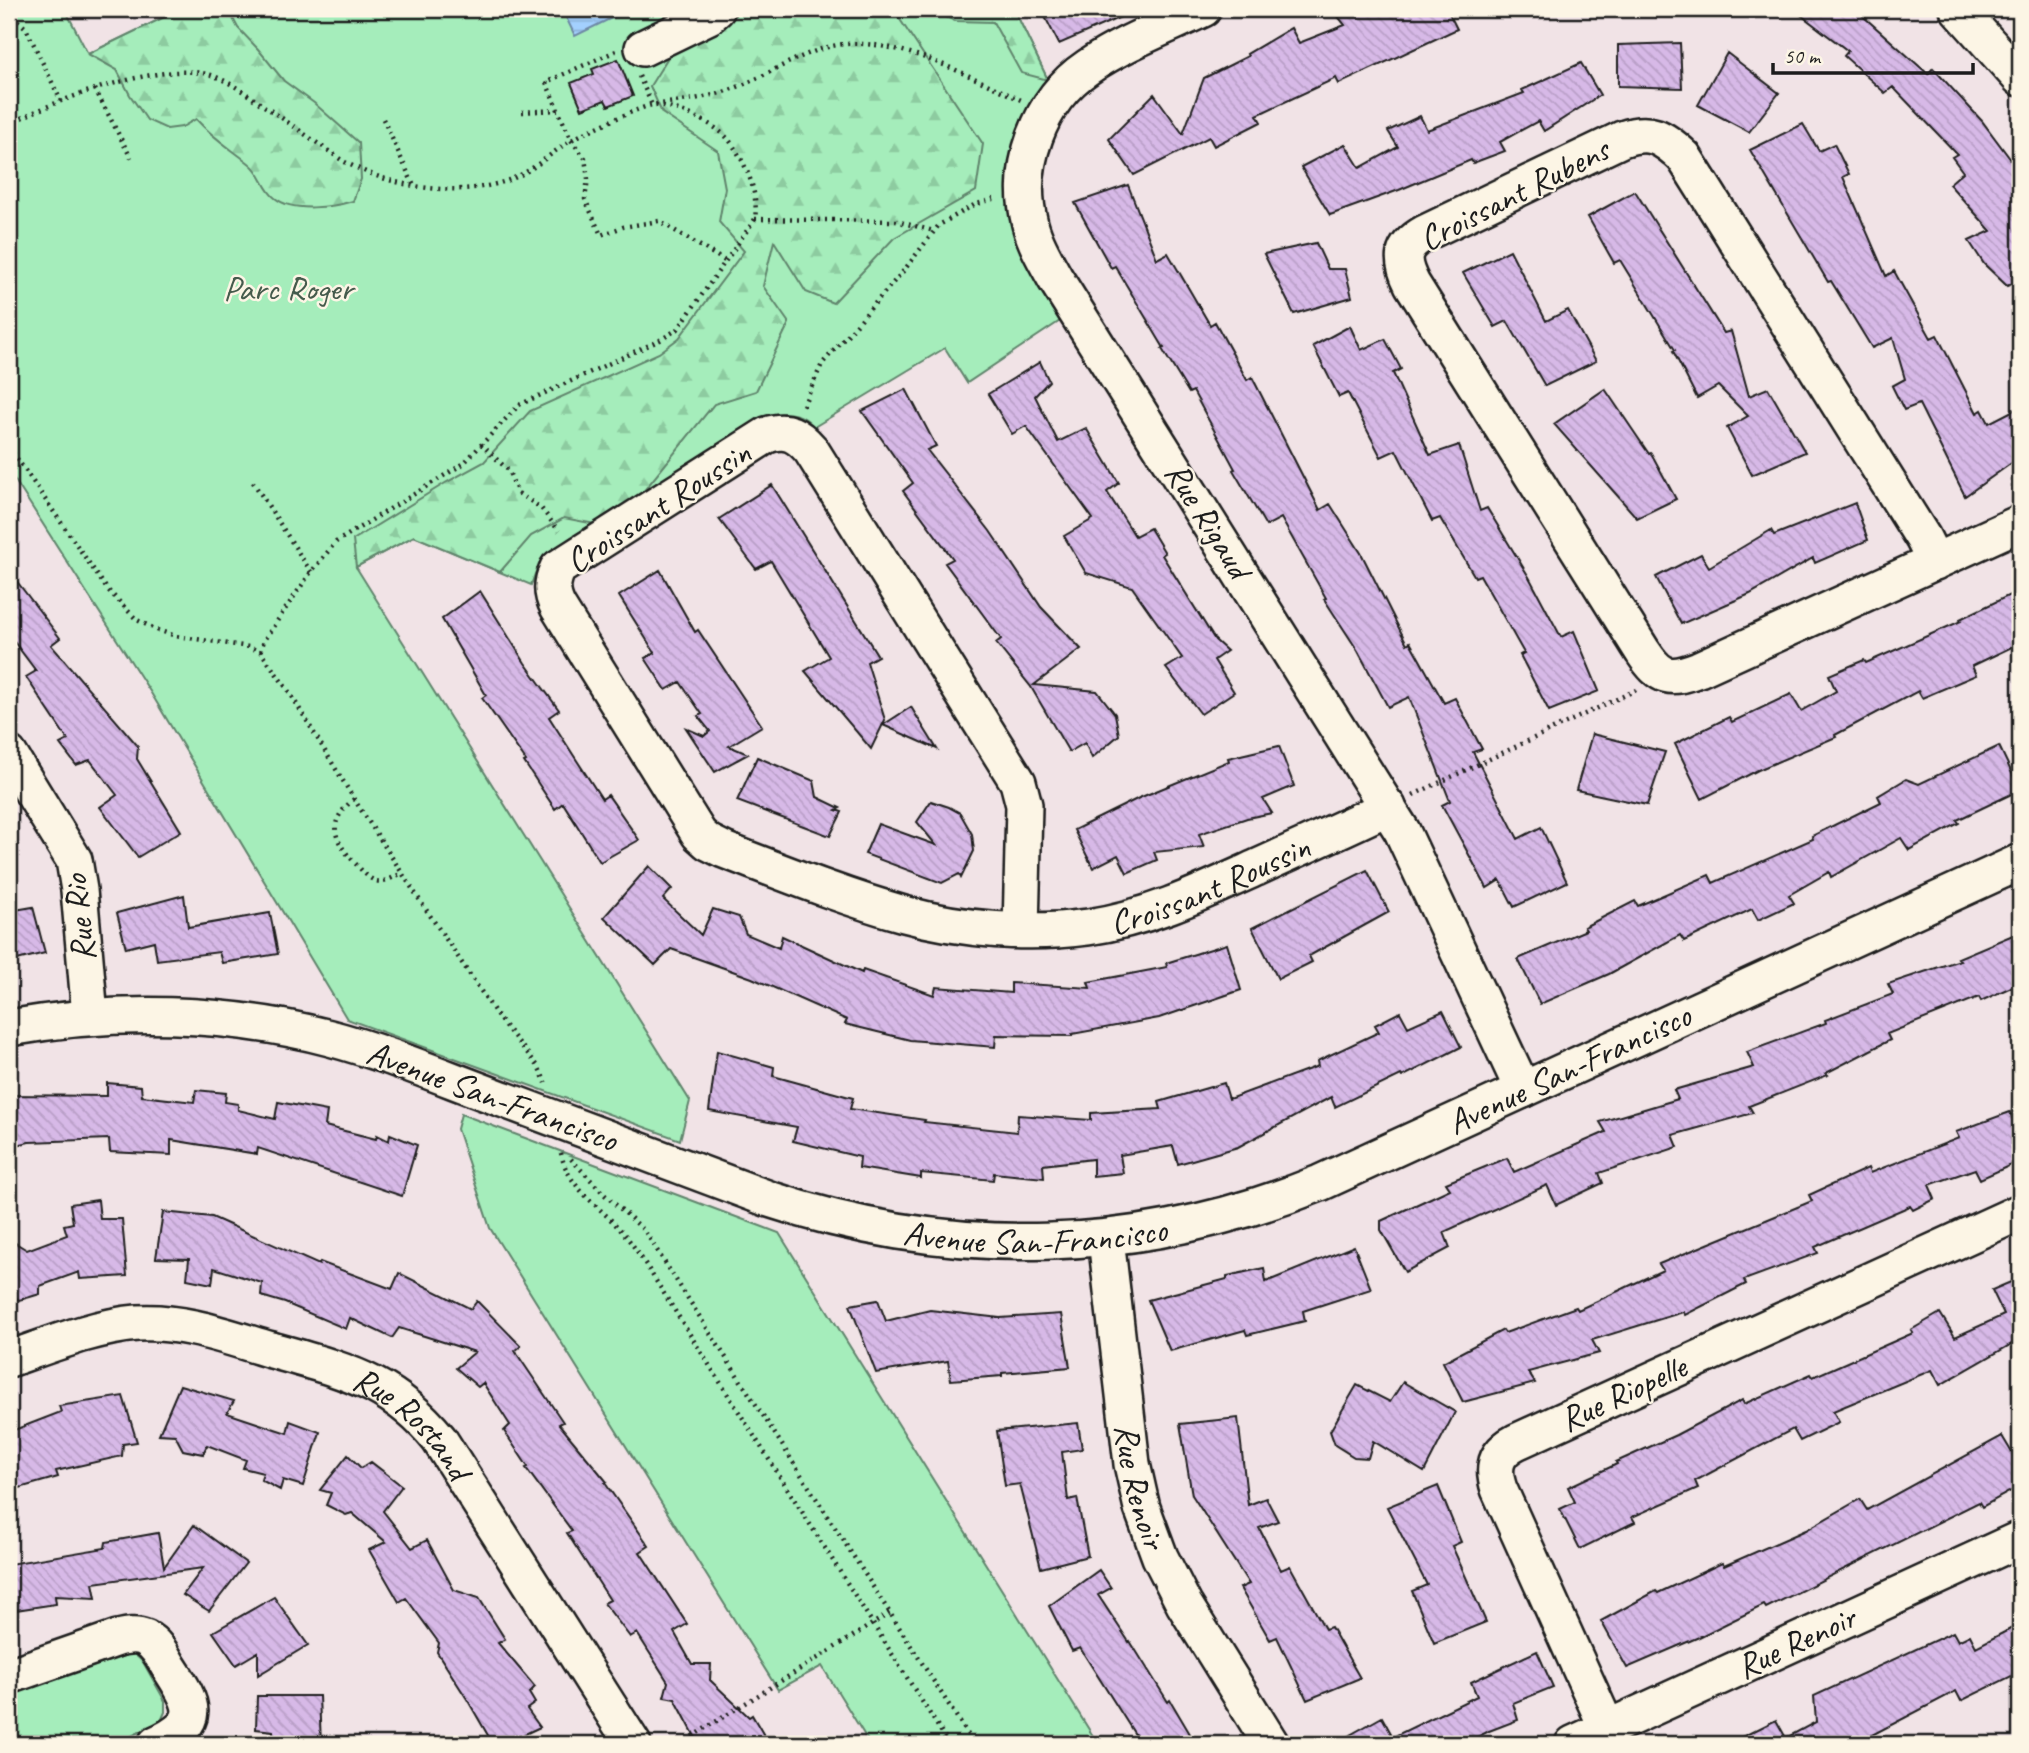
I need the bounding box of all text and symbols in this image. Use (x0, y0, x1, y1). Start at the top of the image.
scale bar (1773, 32, 1973, 76)
text: 50 m (1784, 43, 1822, 69)
street label: Croissant Rubens (1412, 126, 1619, 261)
park label: Parc Roger (223, 266, 356, 311)
street label: Croissant Roussin (557, 430, 759, 584)
street label: Rue Rigaud (1155, 453, 1264, 591)
street label: Croissant Roussin (1106, 824, 1317, 945)
street label: Rue Rio (52, 871, 106, 964)
street label: Avenue San-Francisco (1440, 992, 1699, 1145)
street label: Avenue San-Francisco (361, 1030, 625, 1163)
street label: Avenue San-Francisco (901, 1206, 1172, 1264)
street label: Rue Riopelle (1552, 1343, 1696, 1442)
street label: Rue Rostand (346, 1356, 484, 1492)
street label: Rue Renoir (1105, 1422, 1178, 1557)
street label: Rue Renoir (1729, 1594, 1865, 1689)

